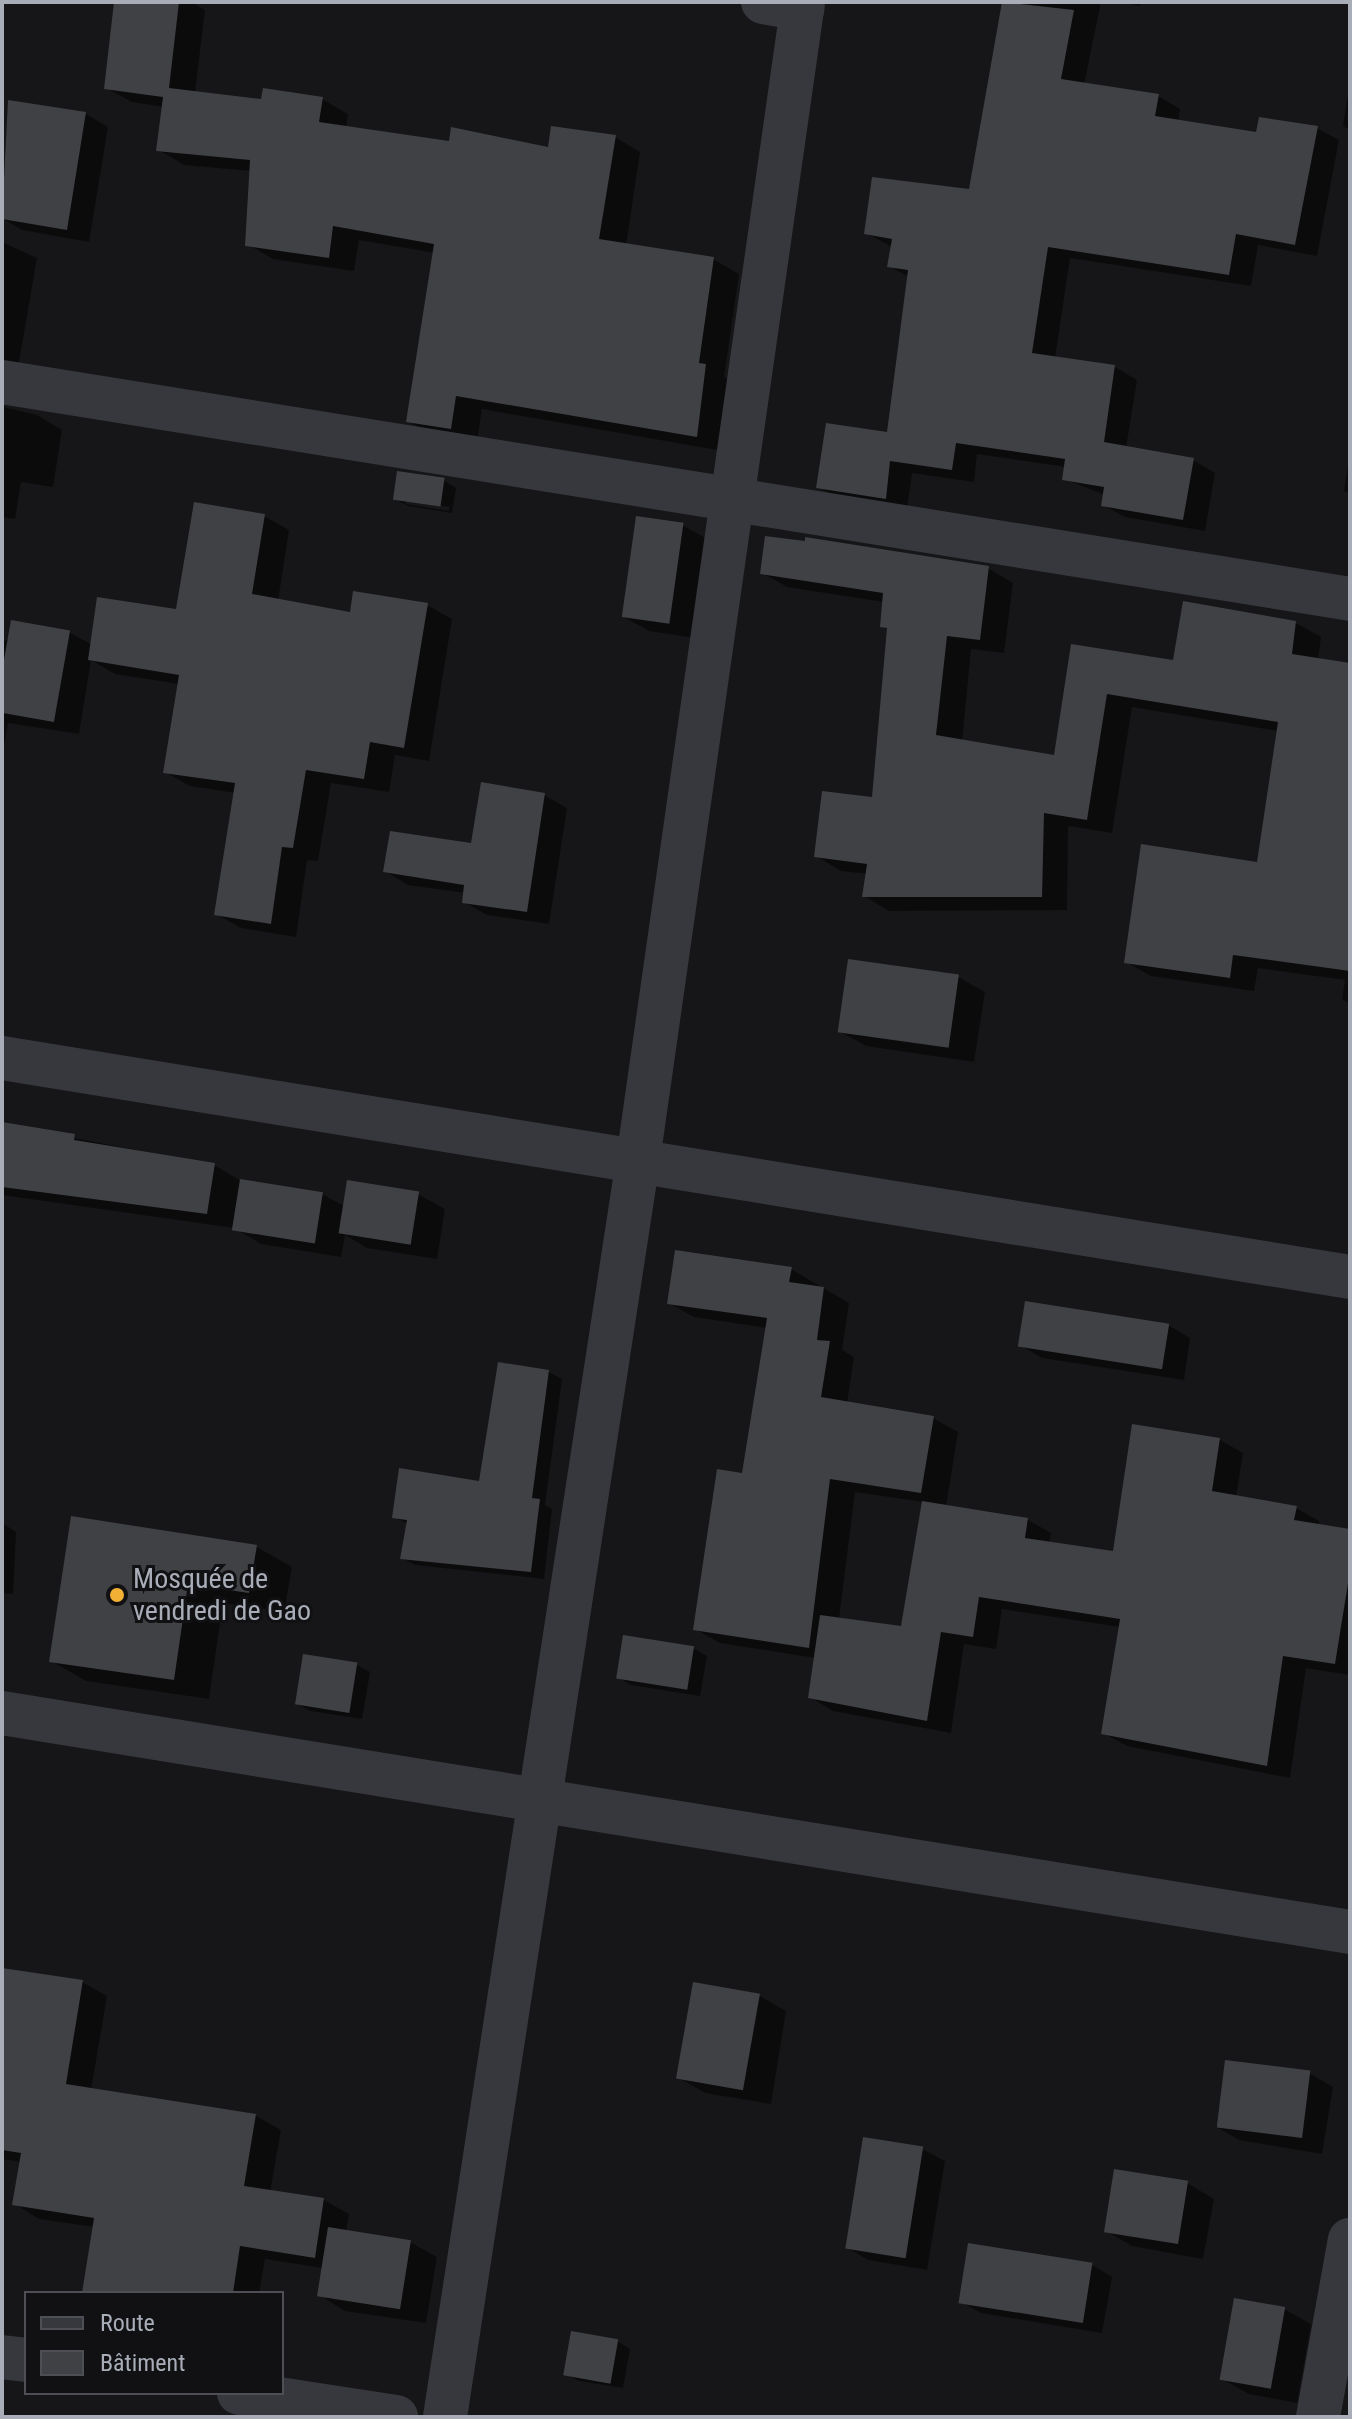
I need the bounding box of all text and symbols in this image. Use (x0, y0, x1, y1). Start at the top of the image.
place label: Mosquée de vendredi de Gao (133, 1562, 311, 1628)
marker: Mosquée de vendredi de Gao (108, 1586, 126, 1604)
legend (24, 2291, 284, 2395)
text: Route (100, 2309, 155, 2337)
text: Bâtiment (100, 2349, 185, 2377)

